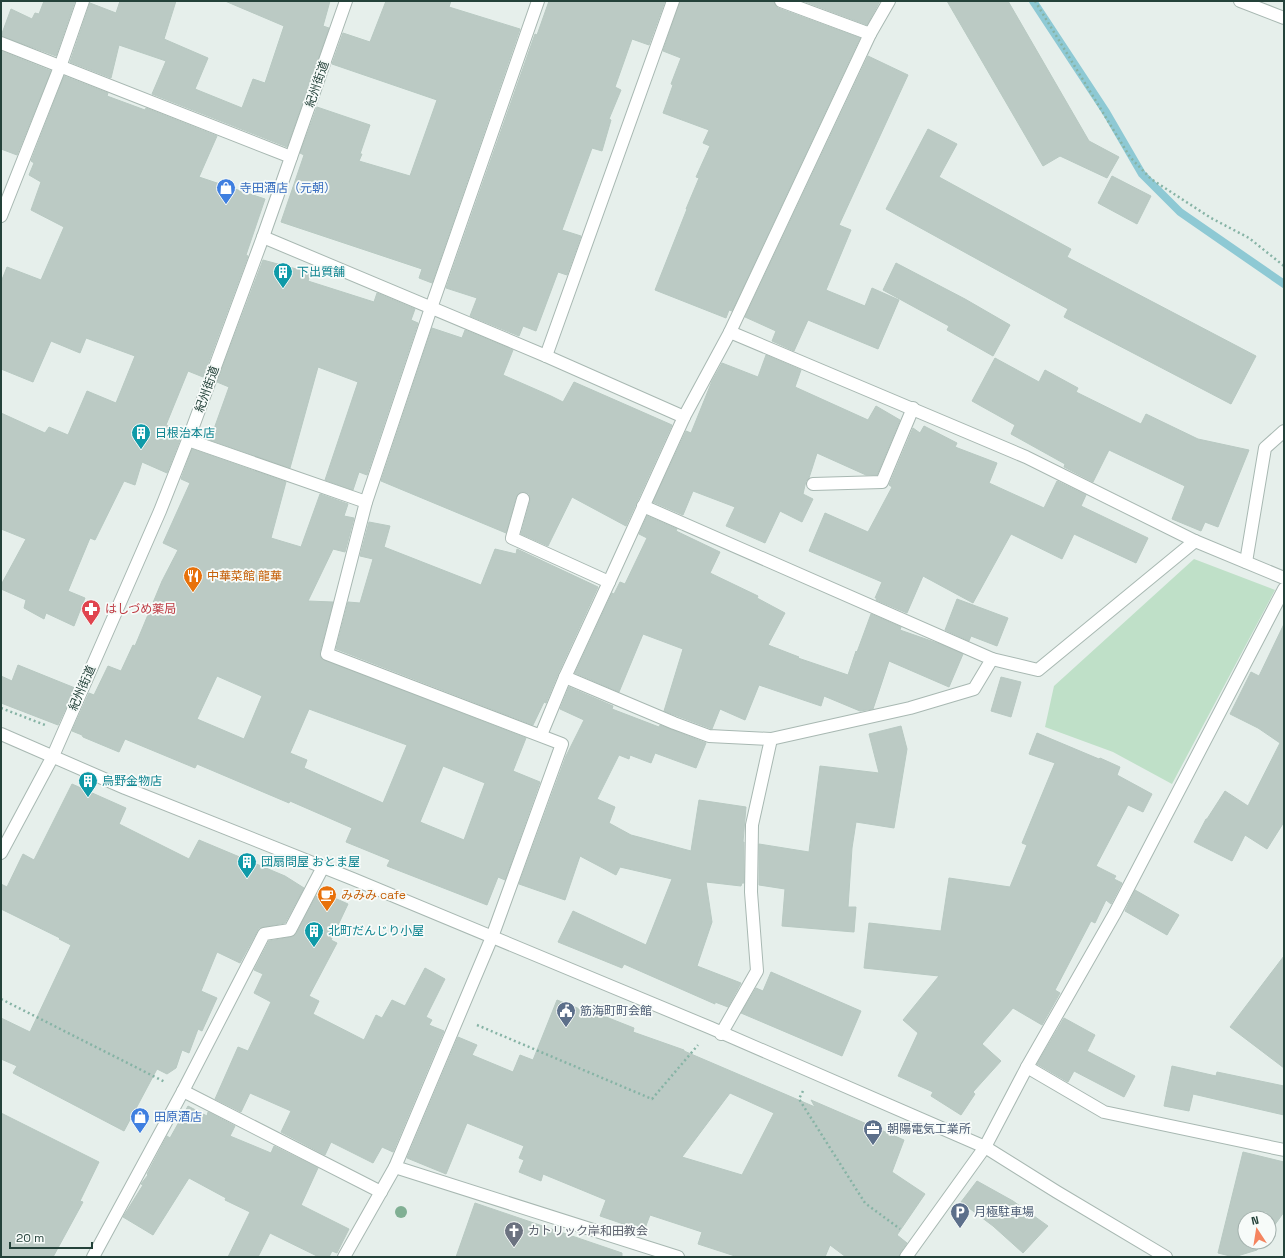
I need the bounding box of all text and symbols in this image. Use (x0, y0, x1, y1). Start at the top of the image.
street label: 紀州街道 (302, 59, 332, 109)
shop icon: 寺田酒店（元朝） (215, 177, 237, 205)
place label: 寺田酒店（元朝） (240, 180, 336, 196)
building icon: 下出質舗 (272, 261, 294, 289)
place label: 下出質舗 (297, 264, 345, 280)
street label: 紀州街道 (191, 364, 223, 414)
building icon: 日根治本店 (130, 422, 152, 450)
place label: 日根治本店 (155, 425, 215, 441)
restaurant icon: 中華菜館 龍華 (182, 565, 204, 593)
place label: 中華菜館 龍華 (207, 568, 282, 584)
pharmacy icon: はしづめ薬局 (80, 598, 102, 626)
place label: はしづめ薬局 (105, 601, 176, 617)
street label: 紀州街道 (65, 663, 99, 713)
building icon: 烏野金物店 (77, 770, 99, 798)
place label: 烏野金物店 (102, 773, 162, 789)
building icon: 団扇問屋 おとま屋 (236, 851, 258, 879)
place label: 団扇問屋 おとま屋 (261, 854, 360, 870)
cafe icon: みみみ cafe (316, 884, 338, 912)
place label: みみみ cafe (341, 887, 406, 903)
building icon: 北町だんじり小屋 (303, 920, 325, 948)
place label: 北町だんじり小屋 (328, 923, 424, 939)
public building icon: 筋海町町会館 (555, 1000, 577, 1028)
place label: 筋海町町会館 (580, 1003, 652, 1019)
shop icon: 田原酒店 (129, 1106, 151, 1134)
place label: 田原酒店 (154, 1109, 202, 1125)
office icon: 朝陽電気工業所 (862, 1118, 884, 1146)
place label: 朝陽電気工業所 (887, 1121, 971, 1137)
parking icon: 月極駐車場 (949, 1201, 971, 1229)
place label: 月極駐車場 (974, 1204, 1034, 1220)
north arrow (1237, 1210, 1277, 1250)
text: N (1250, 1213, 1260, 1228)
church icon: カトリック岸和田教会 (503, 1220, 525, 1248)
place label: カトリック岸和田教会 (528, 1223, 648, 1239)
scale bar (10, 1224, 92, 1250)
text: 20 m (16, 1230, 44, 1246)

